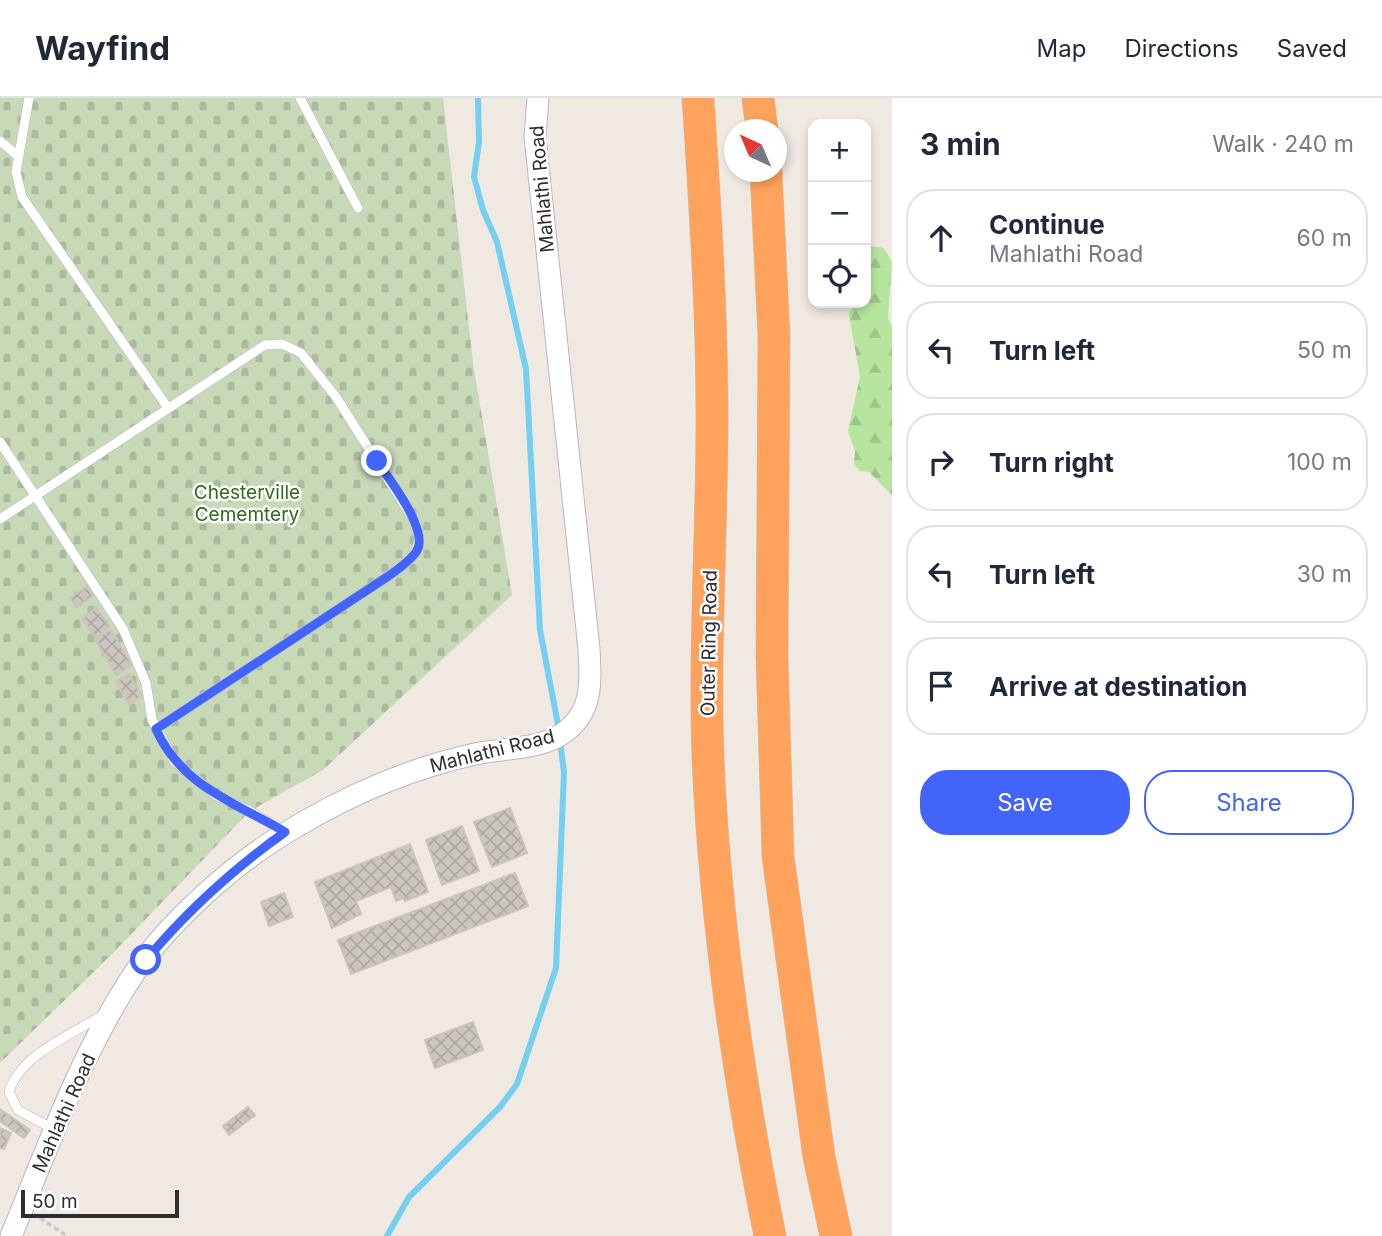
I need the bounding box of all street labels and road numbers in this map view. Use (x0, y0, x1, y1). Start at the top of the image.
street label: Mahlathi Road (525, 124, 559, 254)
street label: Outer Ring Road (696, 570, 722, 716)
street label: Mahlathi Road (427, 724, 557, 778)
street label: Mahlathi Road (28, 1050, 100, 1176)

